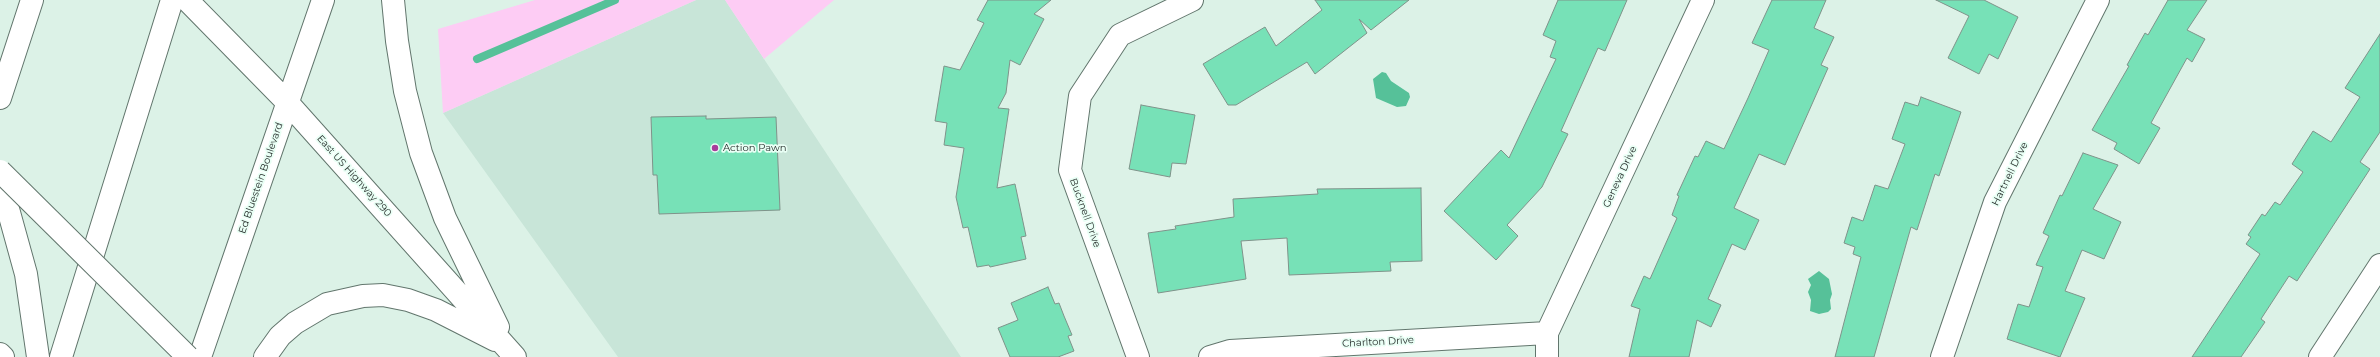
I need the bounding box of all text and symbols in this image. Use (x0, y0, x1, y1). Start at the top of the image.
street label: Ed Bluestein Boulevard (236, 121, 286, 235)
street label: East US Highway 290 (314, 133, 394, 219)
street label: Hartnell Drive (1989, 140, 2031, 208)
place label: Action Pawn (723, 142, 787, 154)
marker: Action Pawn (710, 143, 720, 153)
street label: Geneva Drive (1601, 144, 1639, 210)
street label: Bucknell Drive (1067, 177, 1103, 249)
street label: Charlton Drive (1342, 334, 1414, 350)

